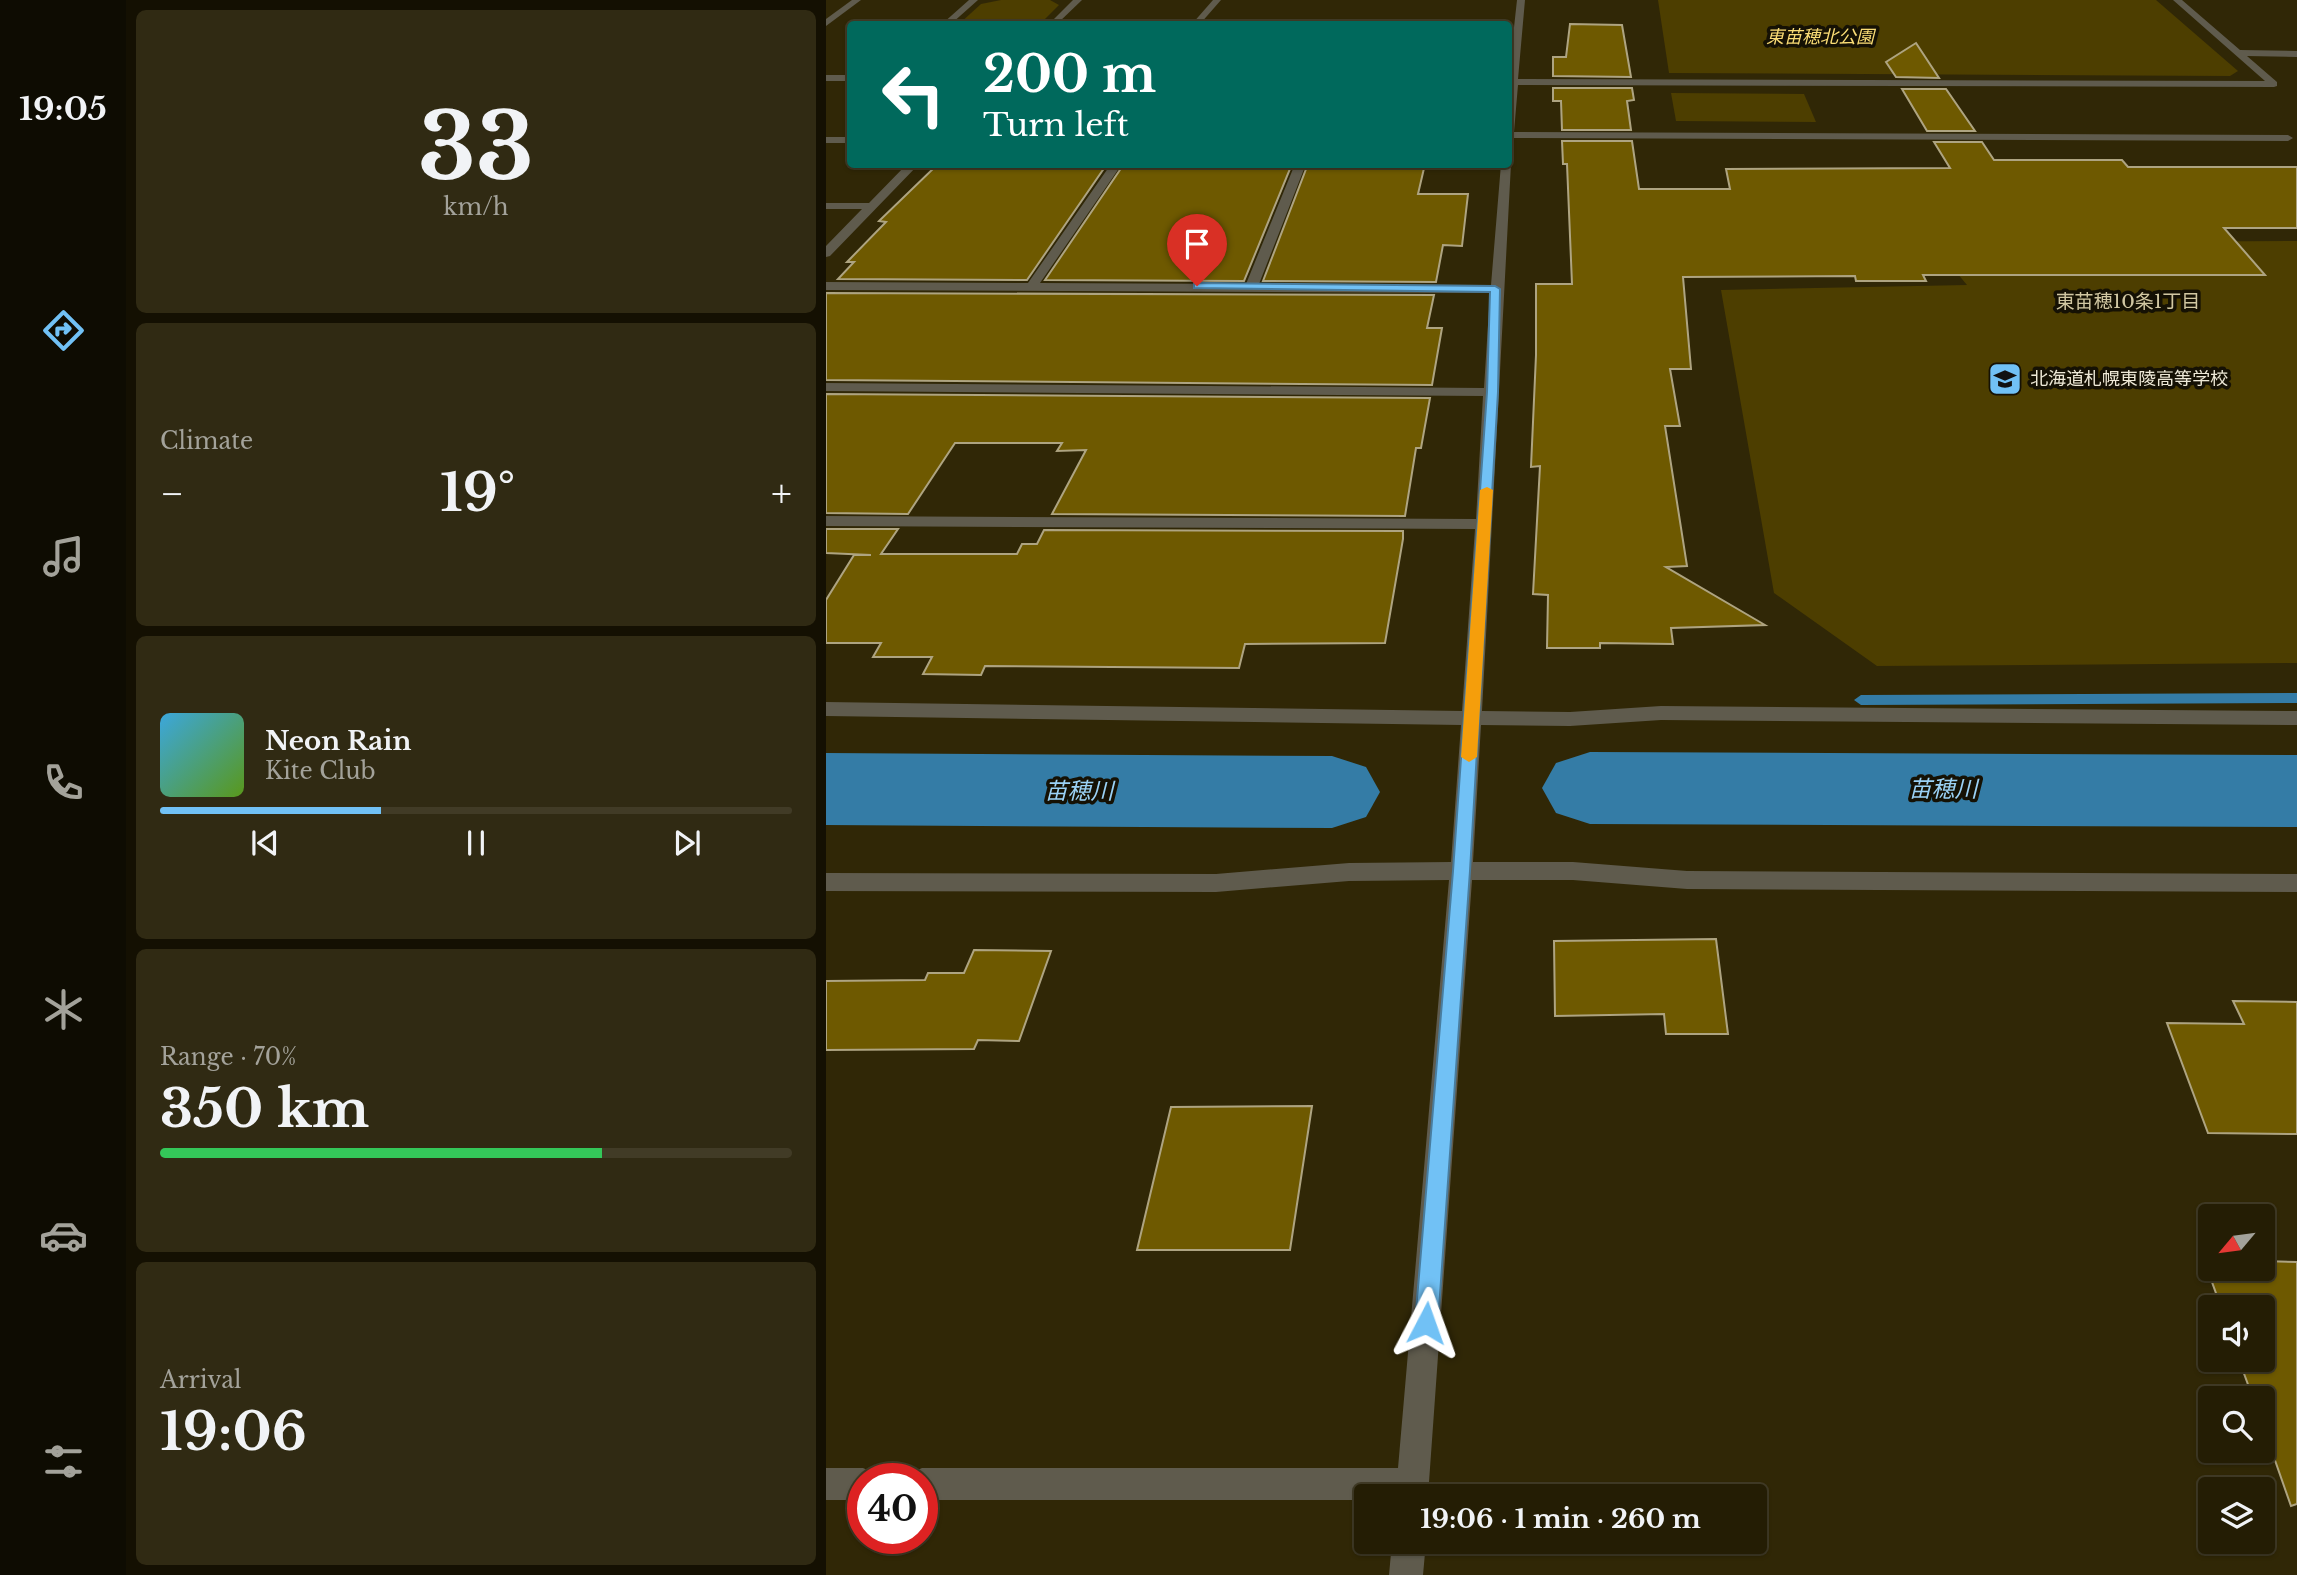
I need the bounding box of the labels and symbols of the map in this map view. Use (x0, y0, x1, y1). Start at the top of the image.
park label: 東苗穂北公園 (1766, 26, 1877, 48)
pin (1167, 214, 1227, 286)
district label: 東苗穂10条1丁目 (2056, 290, 2200, 313)
school or university icon: 北海道札幌東陵高等学校 (1986, 360, 2024, 398)
place label: 北海道札幌東陵高等学校 (2030, 368, 2228, 390)
water label: 苗穂川 (1909, 775, 1981, 803)
water label: 苗穂川 (1045, 777, 1117, 805)
north arrow (2198, 1204, 2275, 1281)
position arrow (1389, 1286, 1463, 1360)
speed limit sign: 40 (847, 1463, 938, 1554)

